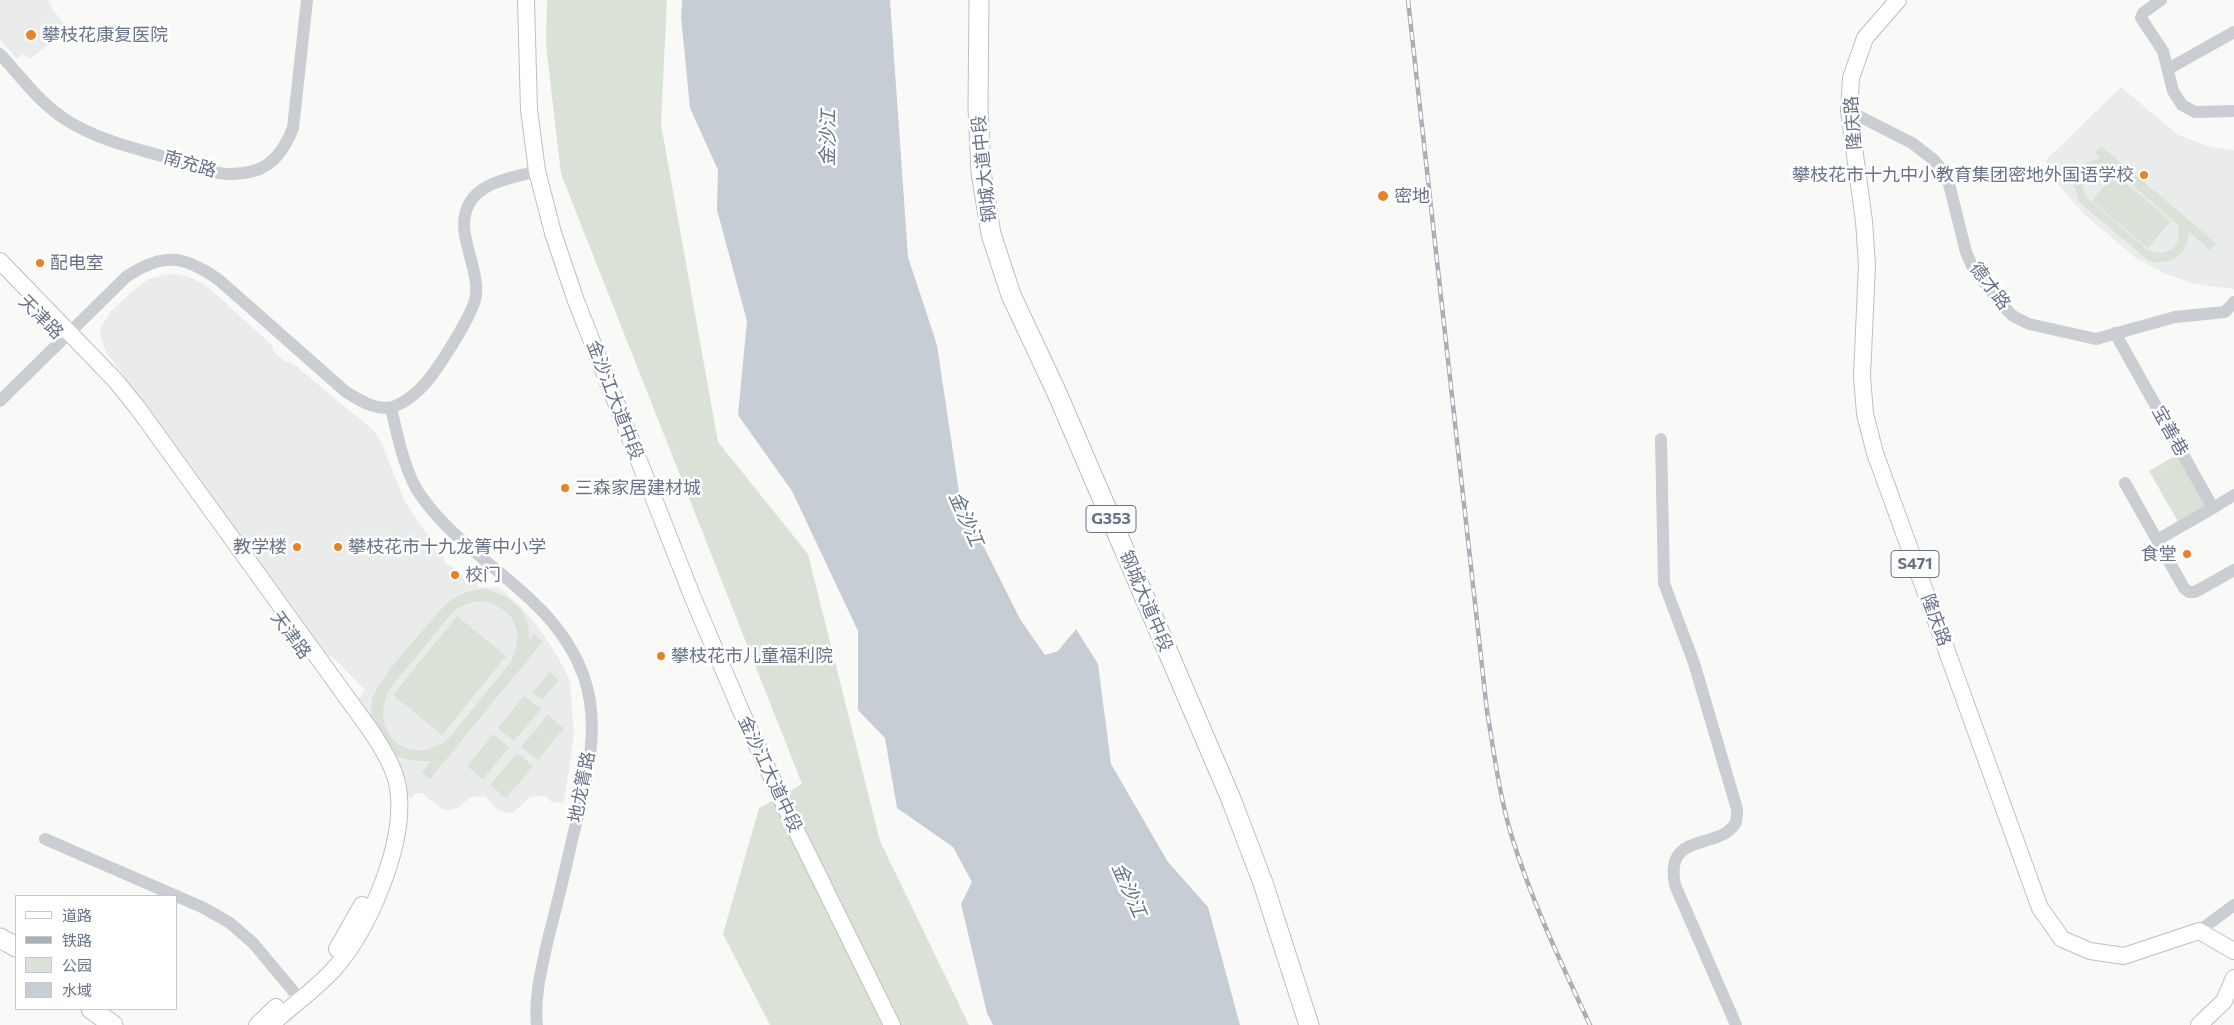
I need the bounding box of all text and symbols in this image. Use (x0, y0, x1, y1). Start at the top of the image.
place label: 攀枝花康复医院 (42, 24, 168, 46)
marker: 攀枝花康复医院 (24, 28, 38, 42)
street label: 隆庆路 (1840, 95, 1866, 151)
water label: 金沙江 (816, 109, 840, 167)
street label: 钢城大道中段 (968, 114, 1000, 224)
street label: 南充路 (161, 146, 219, 182)
place label: 攀枝花市十九中小教育集团密地外国语学校 (1792, 164, 2134, 186)
marker: 攀枝花市十九中小教育集团密地外国语学校 (2138, 169, 2150, 181)
place label: 密地 (1394, 185, 1430, 207)
marker: 密地 (1376, 189, 1390, 203)
place label: 配电室 (50, 252, 104, 274)
marker: 配电室 (34, 257, 46, 269)
street label: 德才路 (1965, 258, 2015, 314)
street label: 天津路 (14, 290, 68, 344)
street label: 金沙江大道中段 (582, 337, 648, 463)
street label: 宝善巷 (2147, 402, 2193, 460)
place label: 三森家居建材城 (575, 477, 701, 499)
marker: 三森家居建材城 (559, 482, 571, 494)
water label: 金沙江 (944, 488, 988, 550)
road number: G353 (1086, 506, 1136, 532)
place label: 教学楼 (233, 536, 287, 558)
place label: 攀枝花市十九龙箐中小学 (348, 536, 546, 558)
marker: 教学楼 (291, 541, 303, 553)
marker: 攀枝花市十九龙箐中小学 (332, 541, 344, 553)
place label: 食堂 (2141, 543, 2177, 565)
street label: 钢城大道中段 (1115, 547, 1177, 655)
marker: 食堂 (2181, 548, 2193, 560)
road number: S471 (1891, 550, 1939, 578)
place label: 校门 (465, 564, 501, 586)
marker: 校门 (449, 569, 461, 581)
street label: 隆庆路 (1917, 591, 1955, 649)
street label: 天津路 (266, 607, 316, 663)
place label: 攀枝花市儿童福利院 (671, 645, 833, 667)
marker: 攀枝花市儿童福利院 (655, 650, 667, 662)
street label: 金沙江大道中段 (734, 712, 806, 836)
street label: 地龙箐路 (565, 750, 599, 824)
water label: 金沙江 (1107, 859, 1151, 921)
legend (15, 895, 178, 1010)
text: 道路 (62, 906, 92, 924)
text: 铁路 (62, 931, 92, 949)
text: 公园 (62, 956, 92, 974)
text: 水域 (62, 981, 92, 999)

